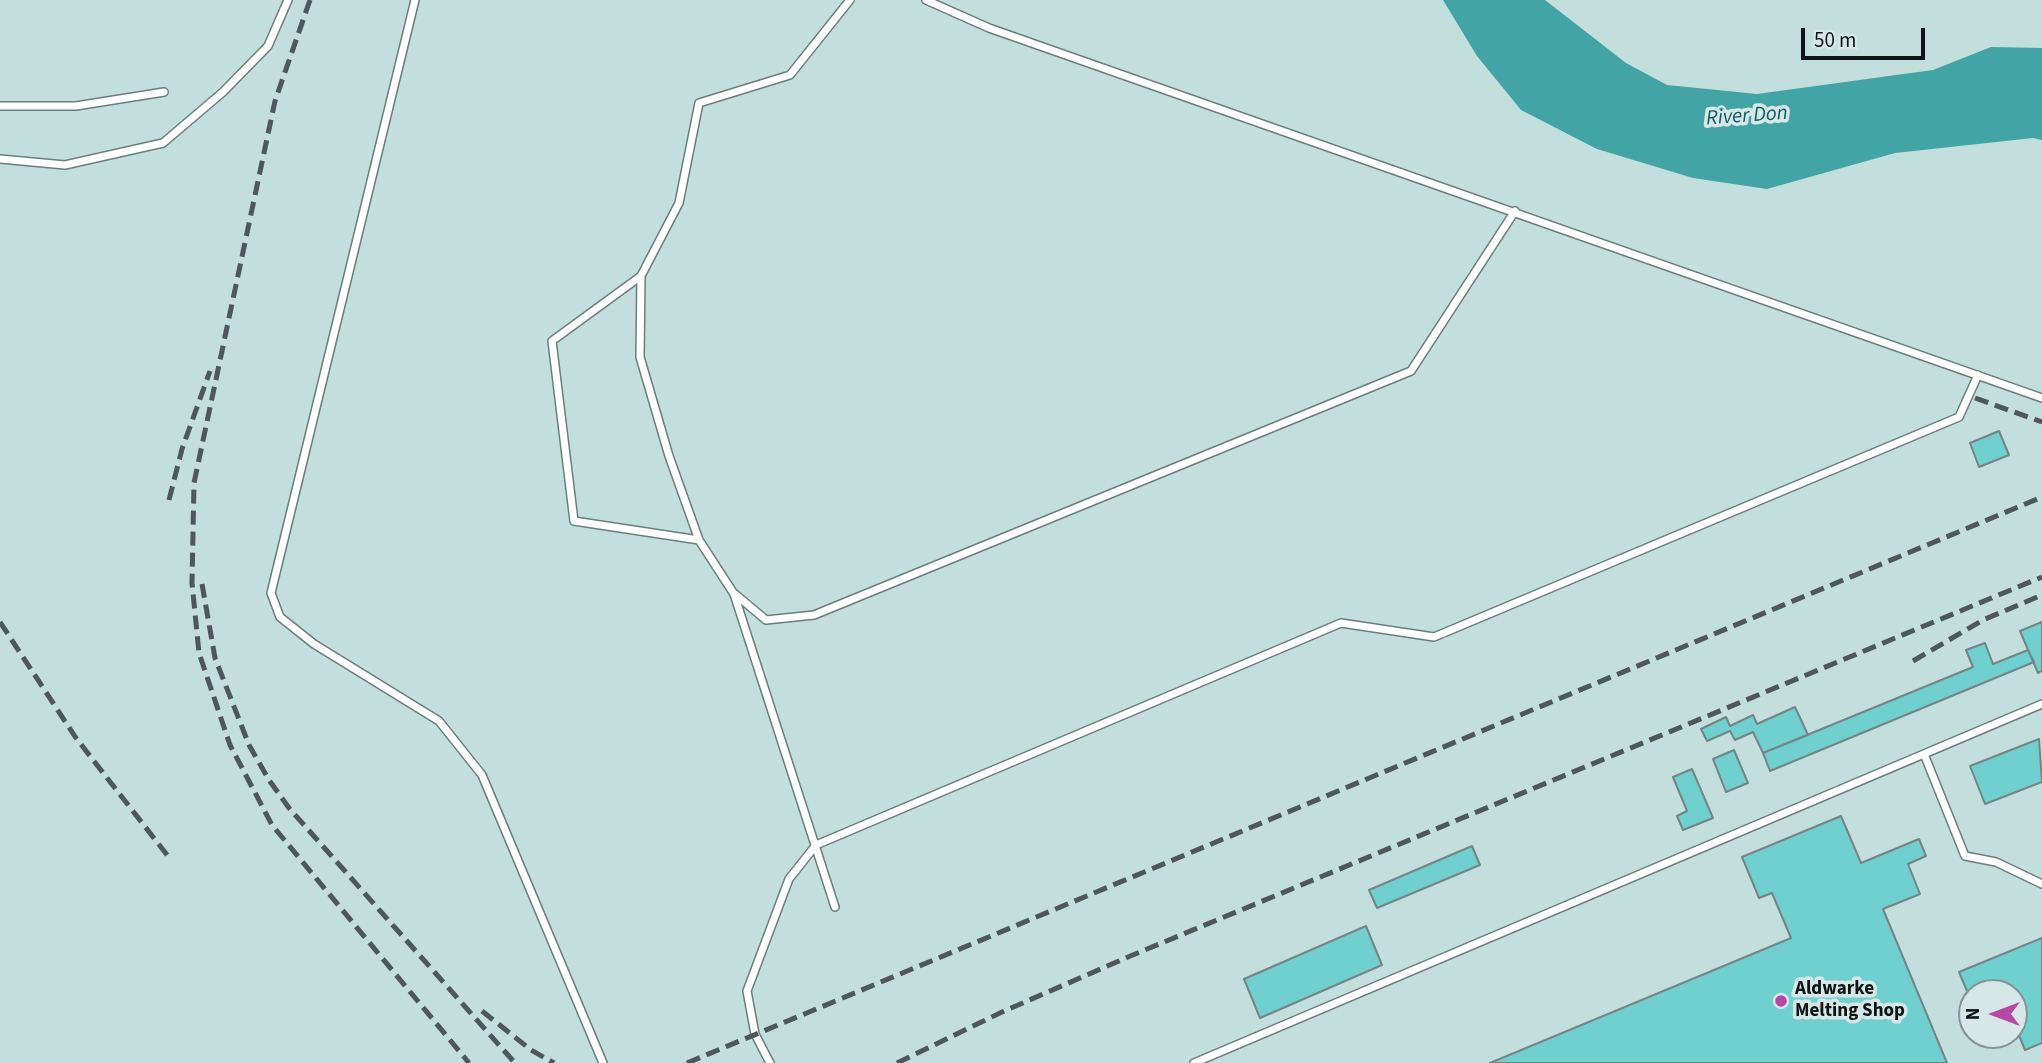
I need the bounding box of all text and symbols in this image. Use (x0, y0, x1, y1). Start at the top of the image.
scale bar (1804, 14, 1928, 58)
text: 50 m (1814, 25, 1856, 55)
water label: River Don (1705, 102, 1789, 132)
place label: Aldwarke Melting Shop (1795, 979, 1905, 1023)
north arrow (1958, 979, 2028, 1049)
marker: Aldwarke Melting Shop (1773, 993, 1789, 1009)
text: N (1960, 1008, 1987, 1020)

